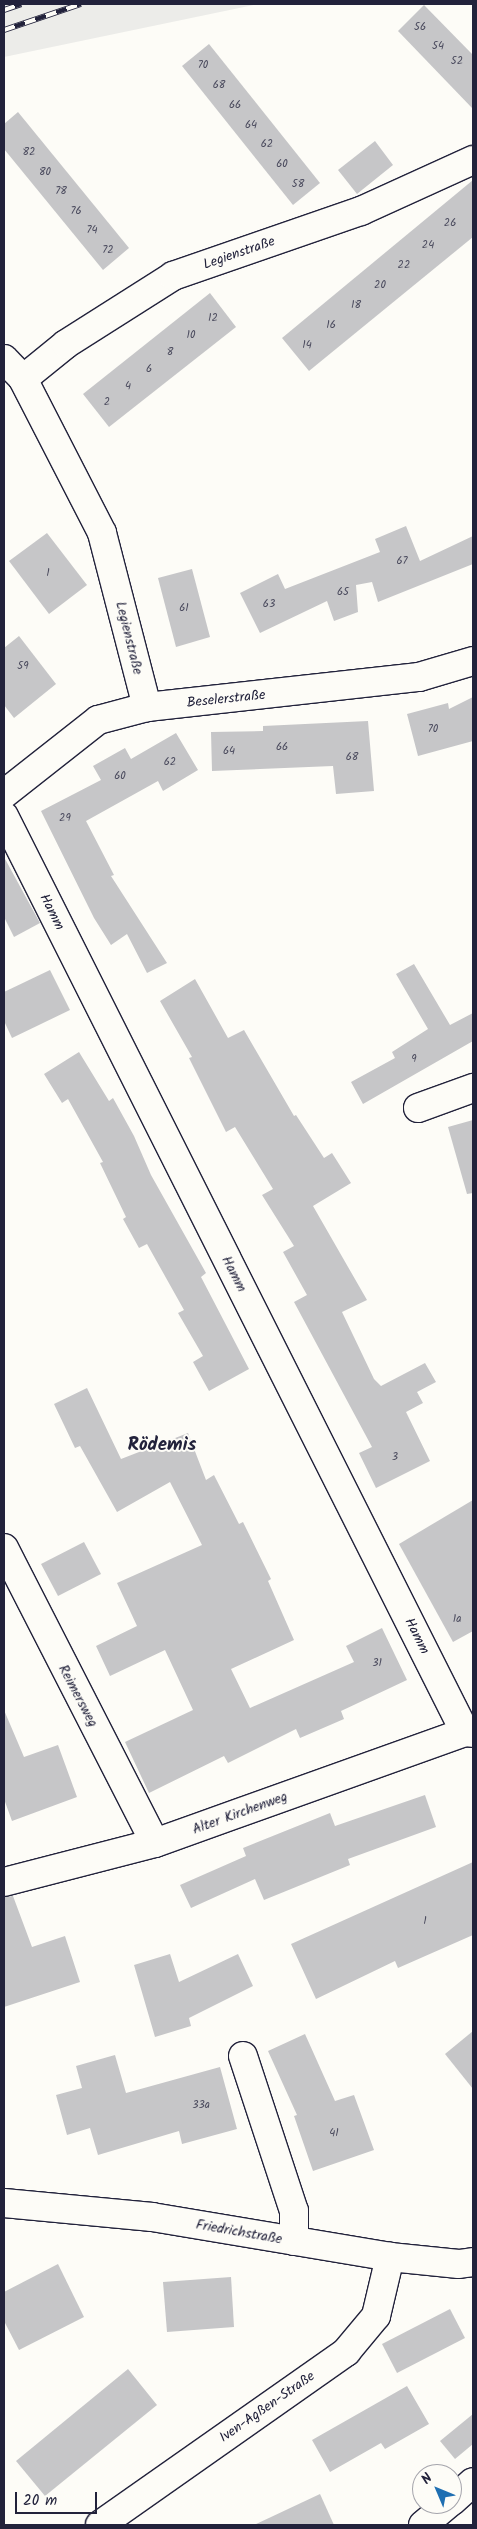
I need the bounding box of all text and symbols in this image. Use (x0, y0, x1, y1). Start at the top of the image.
house number: 56 (414, 20, 426, 34)
house number: 54 (432, 39, 444, 53)
house number: 52 (451, 54, 463, 68)
house number: 70 (198, 58, 208, 72)
house number: 68 (213, 78, 225, 92)
house number: 66 (229, 98, 241, 112)
house number: 64 (245, 118, 257, 132)
house number: 62 (261, 137, 273, 151)
house number: 82 (22, 145, 36, 159)
house number: 60 (276, 157, 288, 171)
house number: 80 (39, 165, 51, 179)
house number: 58 (292, 177, 304, 191)
house number: 78 (55, 184, 67, 198)
house number: 76 (70, 204, 82, 218)
house number: 26 (444, 216, 456, 230)
house number: 74 (86, 223, 98, 237)
street label: Legienstraße (201, 233, 277, 273)
house number: 24 (422, 238, 434, 252)
house number: 72 (102, 243, 114, 257)
house number: 22 (398, 258, 410, 272)
house number: 20 (374, 278, 386, 292)
house number: 18 (351, 298, 361, 312)
house number: 12 (208, 311, 218, 325)
house number: 16 (326, 318, 336, 332)
house number: 10 (187, 328, 195, 342)
house number: 14 (302, 338, 312, 352)
house number: 8 (167, 345, 173, 359)
house number: 6 (146, 362, 152, 376)
house number: 4 (125, 379, 131, 393)
house number: 2 (104, 395, 110, 409)
house number: 67 (396, 554, 408, 568)
house number: 1 (46, 566, 50, 580)
house number: 65 (337, 585, 349, 599)
house number: 63 (263, 597, 275, 611)
street label: Legienstraße (112, 600, 146, 676)
house number: 61 (179, 601, 189, 615)
house number: 59 (17, 659, 29, 673)
street label: Beselerstraße (186, 687, 266, 711)
house number: 70 (428, 722, 438, 736)
house number: 66 (276, 740, 288, 754)
house number: 64 (223, 744, 235, 758)
house number: 68 (346, 750, 358, 764)
house number: 62 (164, 755, 176, 769)
house number: 60 (114, 769, 126, 783)
house number: 29 (59, 811, 71, 825)
street label: Hamm (36, 891, 68, 933)
house number: 9 (411, 1052, 417, 1066)
street label: Hamm (218, 1253, 250, 1295)
district label: Rödemis (128, 1435, 196, 1457)
house number: 3 (392, 1450, 398, 1464)
house number: 1a (453, 1612, 461, 1626)
street label: Hamm (401, 1615, 433, 1657)
house number: 31 (372, 1656, 382, 1670)
street label: Reimersweg (55, 1662, 101, 1730)
street label: Alter Kirchenweg (190, 1788, 290, 1838)
house number: 1 (423, 1914, 427, 1928)
house number: 33a (192, 2098, 210, 2112)
house number: 41 (329, 2126, 339, 2140)
street label: Friedrichstraße (195, 2216, 283, 2248)
street label: Iven-Agßen-Straße (216, 2368, 318, 2446)
north arrow (412, 2464, 462, 2514)
text: N (416, 2468, 438, 2490)
scale bar (18, 2482, 100, 2514)
text: 20 m (23, 2489, 57, 2513)

